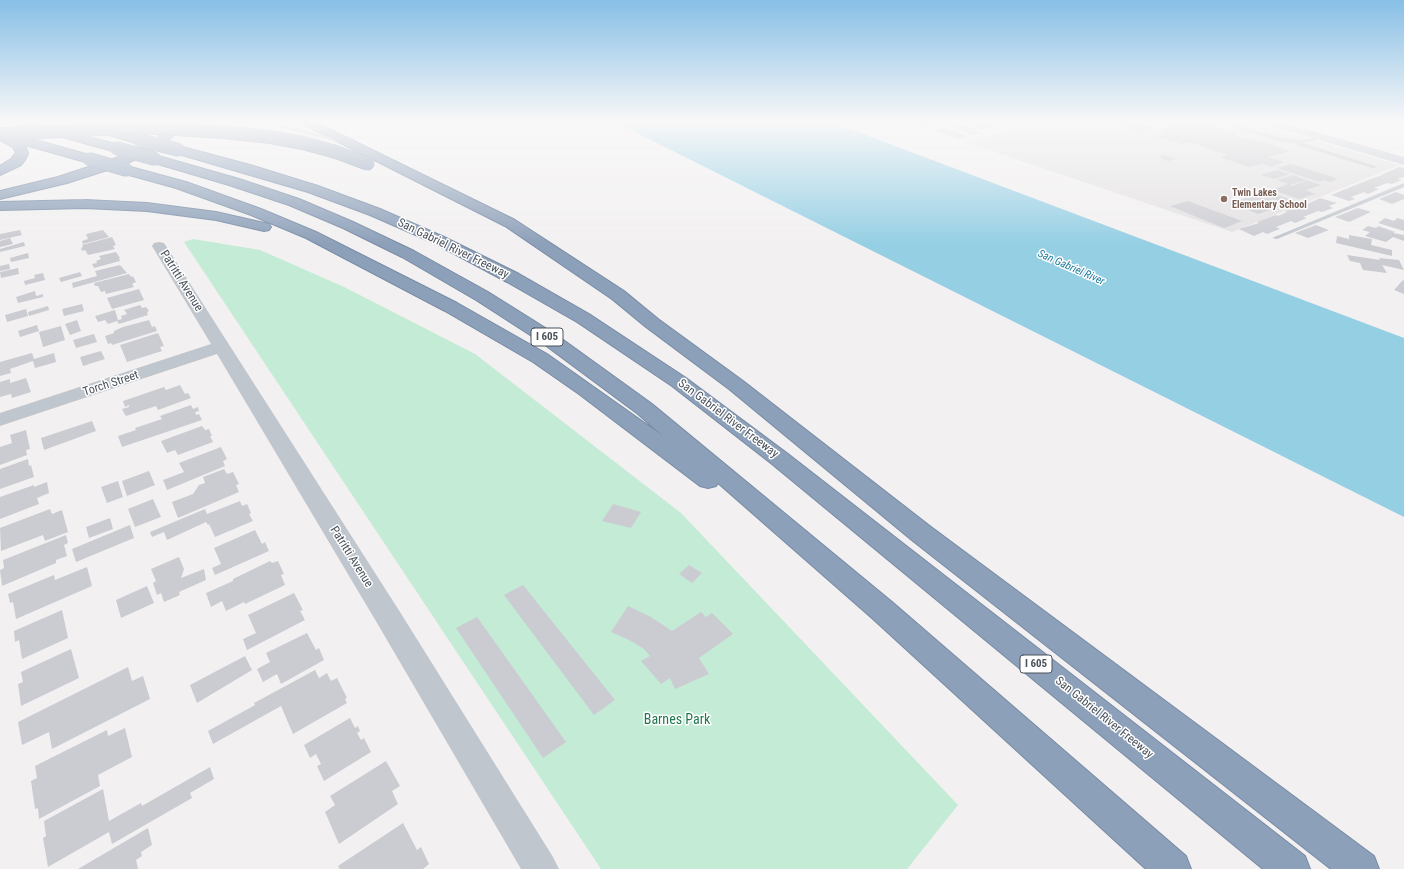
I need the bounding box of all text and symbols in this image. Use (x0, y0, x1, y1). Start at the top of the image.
place label: Twin Lakes Elementary School (1232, 187, 1307, 210)
marker: Twin Lakes Elementary School (1219, 194, 1229, 204)
street label: San Gabriel River Freeway (395, 216, 511, 282)
water label: San Gabriel River (1036, 247, 1106, 289)
street label: Patritti Avenue (156, 248, 206, 314)
road number: I 605 (531, 328, 563, 346)
street label: Torch Street (81, 368, 141, 400)
street label: San Gabriel River Freeway (675, 377, 781, 461)
street label: Patritti Avenue (326, 524, 376, 590)
road number: I 605 (1020, 655, 1052, 673)
street label: San Gabriel River Freeway (1052, 674, 1156, 762)
park label: Barnes Park (644, 712, 710, 728)

